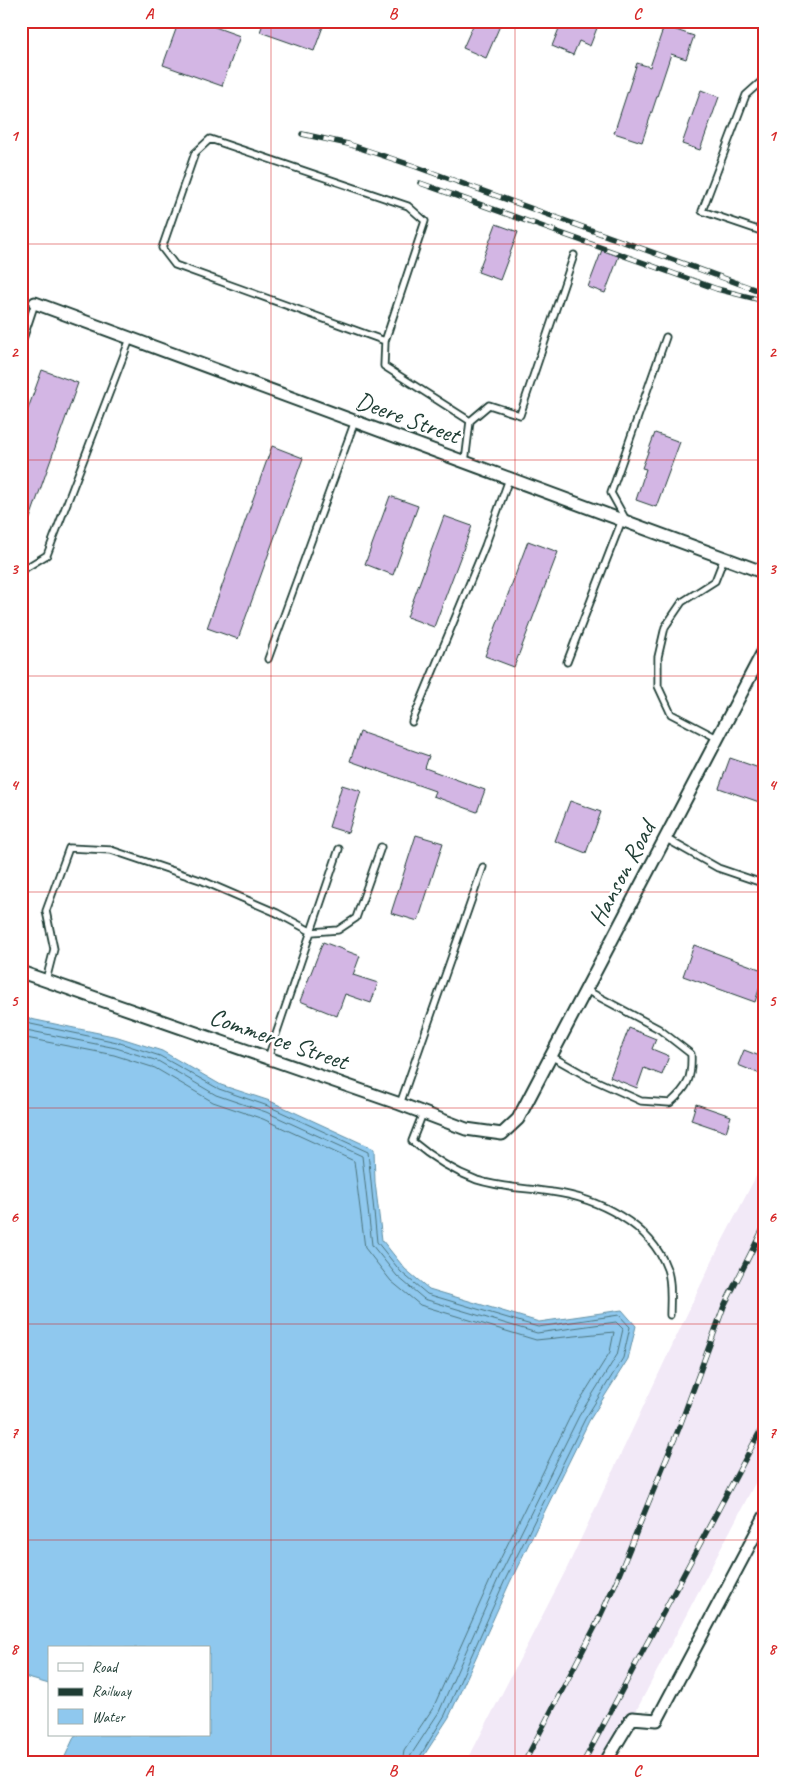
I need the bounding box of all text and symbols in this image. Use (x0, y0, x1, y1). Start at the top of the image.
text: A (145, 4, 155, 24)
text: B (389, 4, 399, 24)
text: C (633, 4, 643, 24)
text: 1 (10, 126, 19, 146)
text: 1 (768, 126, 777, 146)
text: 2 (10, 342, 19, 362)
text: 2 (768, 342, 777, 362)
street label: Deere Street (351, 384, 466, 452)
text: 3 (10, 559, 19, 579)
text: 3 (768, 559, 777, 579)
text: 4 (10, 775, 19, 795)
text: 4 (768, 775, 777, 795)
street label: Hanson Road (581, 812, 665, 931)
text: 5 (11, 991, 20, 1011)
text: 5 (769, 991, 778, 1011)
street label: Commerce Street (205, 1000, 355, 1078)
text: 6 (10, 1207, 19, 1227)
text: 6 (768, 1207, 777, 1227)
text: 7 (10, 1423, 19, 1443)
text: 7 (768, 1423, 777, 1443)
text: 8 (10, 1639, 19, 1659)
text: 8 (768, 1639, 777, 1659)
legend (48, 1646, 210, 1736)
text: Road (92, 1658, 119, 1677)
text: Railway (92, 1682, 133, 1701)
text: Water (92, 1708, 126, 1727)
text: A (145, 1761, 155, 1781)
text: B (389, 1761, 399, 1781)
text: C (633, 1761, 643, 1781)

